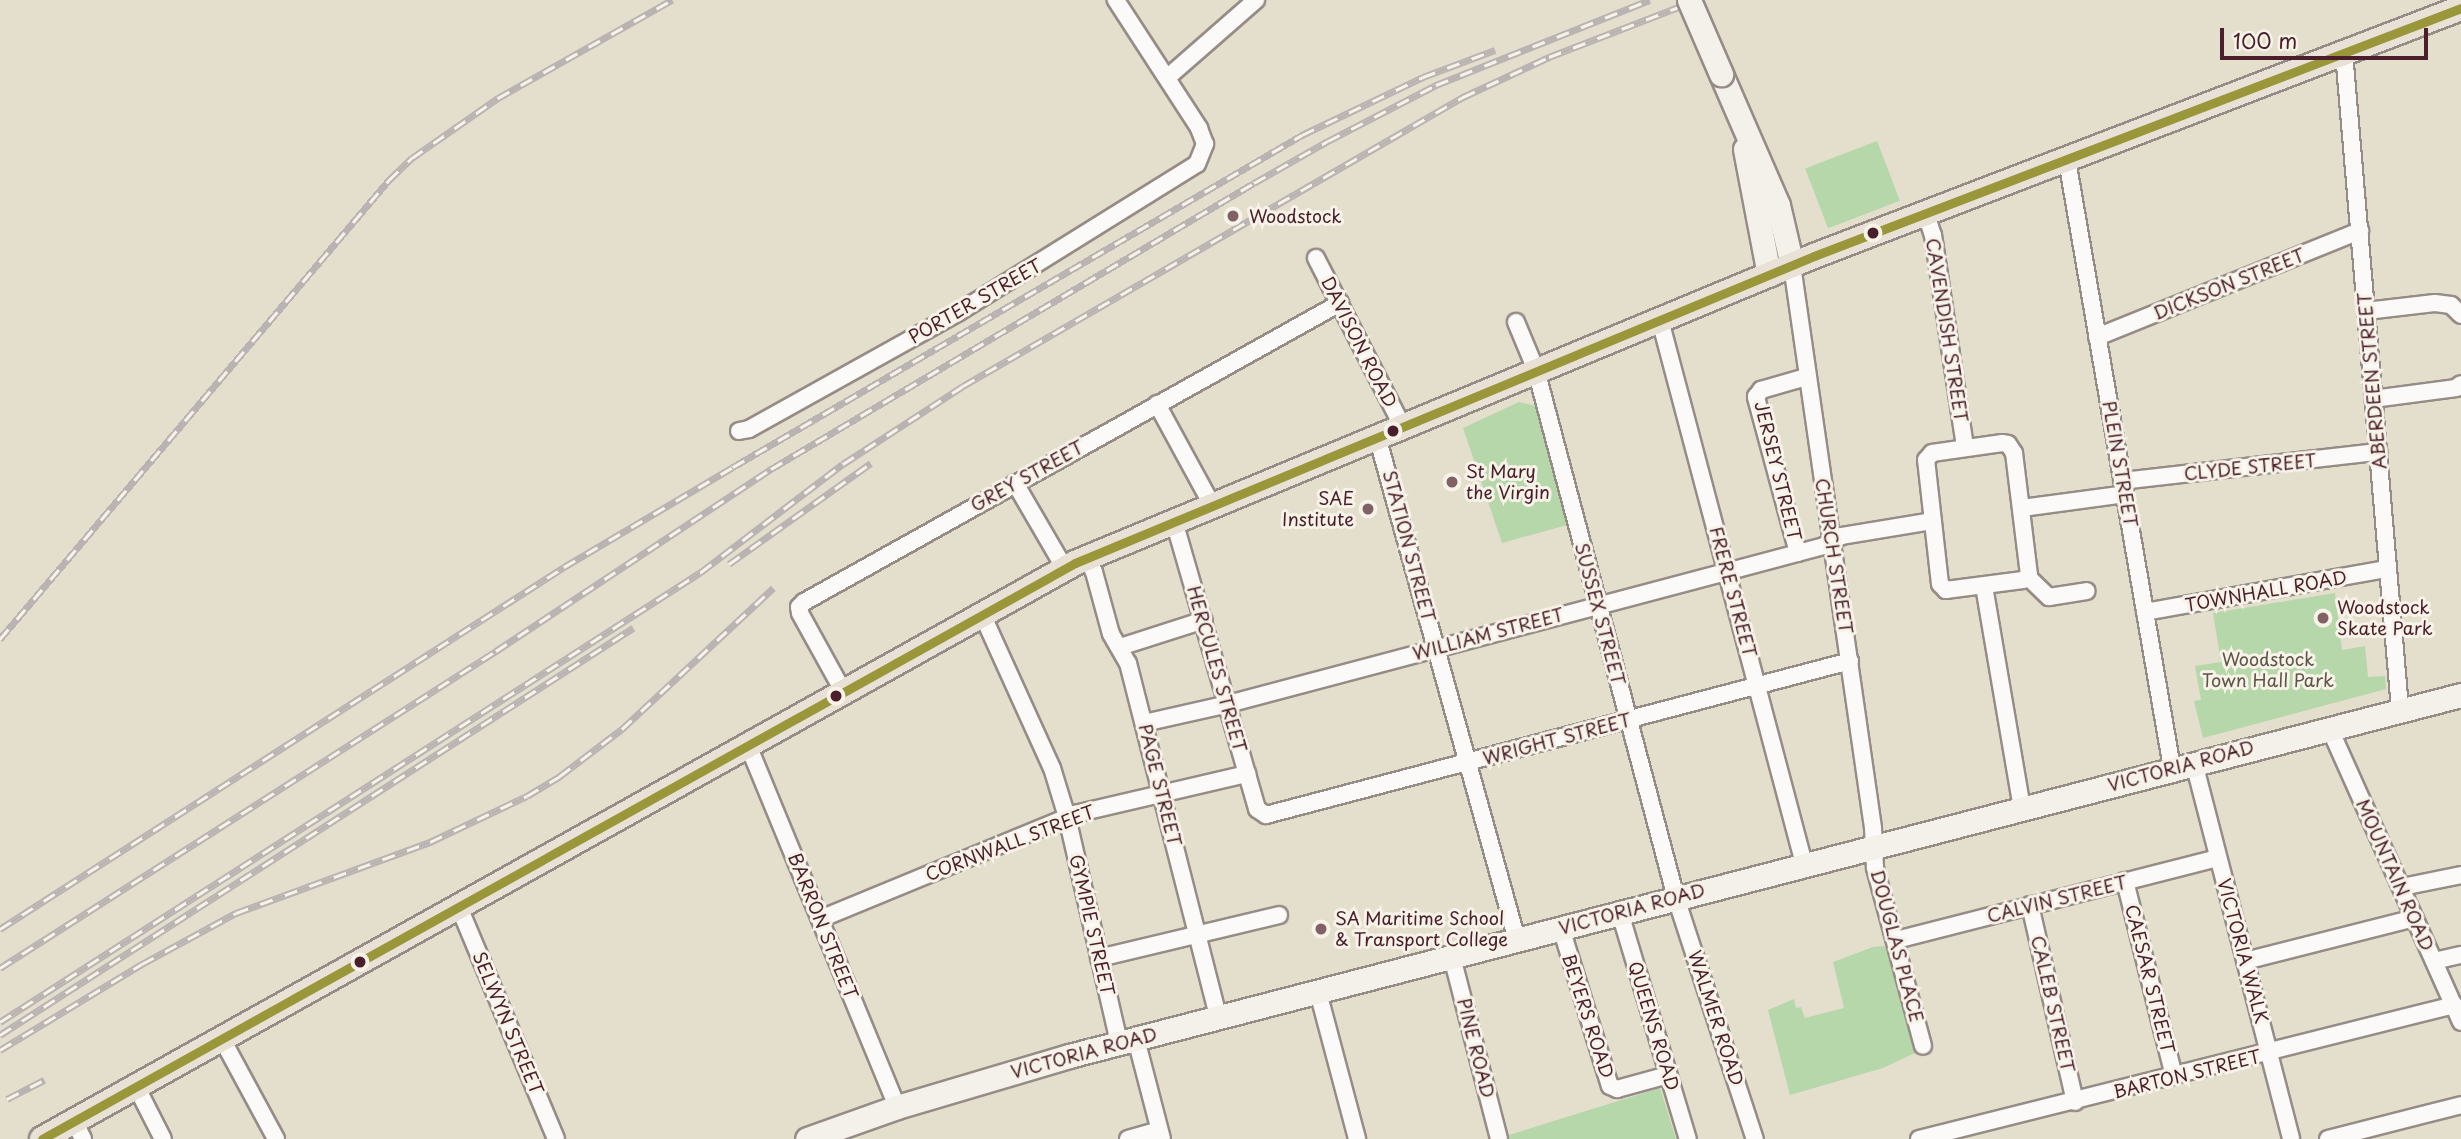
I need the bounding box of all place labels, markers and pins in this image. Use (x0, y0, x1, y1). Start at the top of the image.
place label: Woodstock (1249, 205, 1341, 227)
marker: Woodstock (1223, 206, 1243, 226)
unlabelled marker (1866, 226, 1880, 240)
unlabelled marker (1386, 424, 1400, 438)
place label: St Mary the Virgin (1466, 461, 1551, 504)
marker: St Mary the Virgin (1444, 474, 1460, 490)
place label: SAE Institute (1282, 488, 1354, 530)
marker: SAE Institute (1360, 501, 1376, 517)
place label: Woodstock Skate Park (2337, 597, 2432, 640)
marker: Woodstock Skate Park (2315, 610, 2331, 626)
unlabelled marker (829, 689, 843, 703)
place label: SA Maritime School & Transport College (1335, 908, 1509, 950)
marker: SA Maritime School & Transport College (1313, 921, 1329, 937)
unlabelled marker (353, 955, 367, 969)

